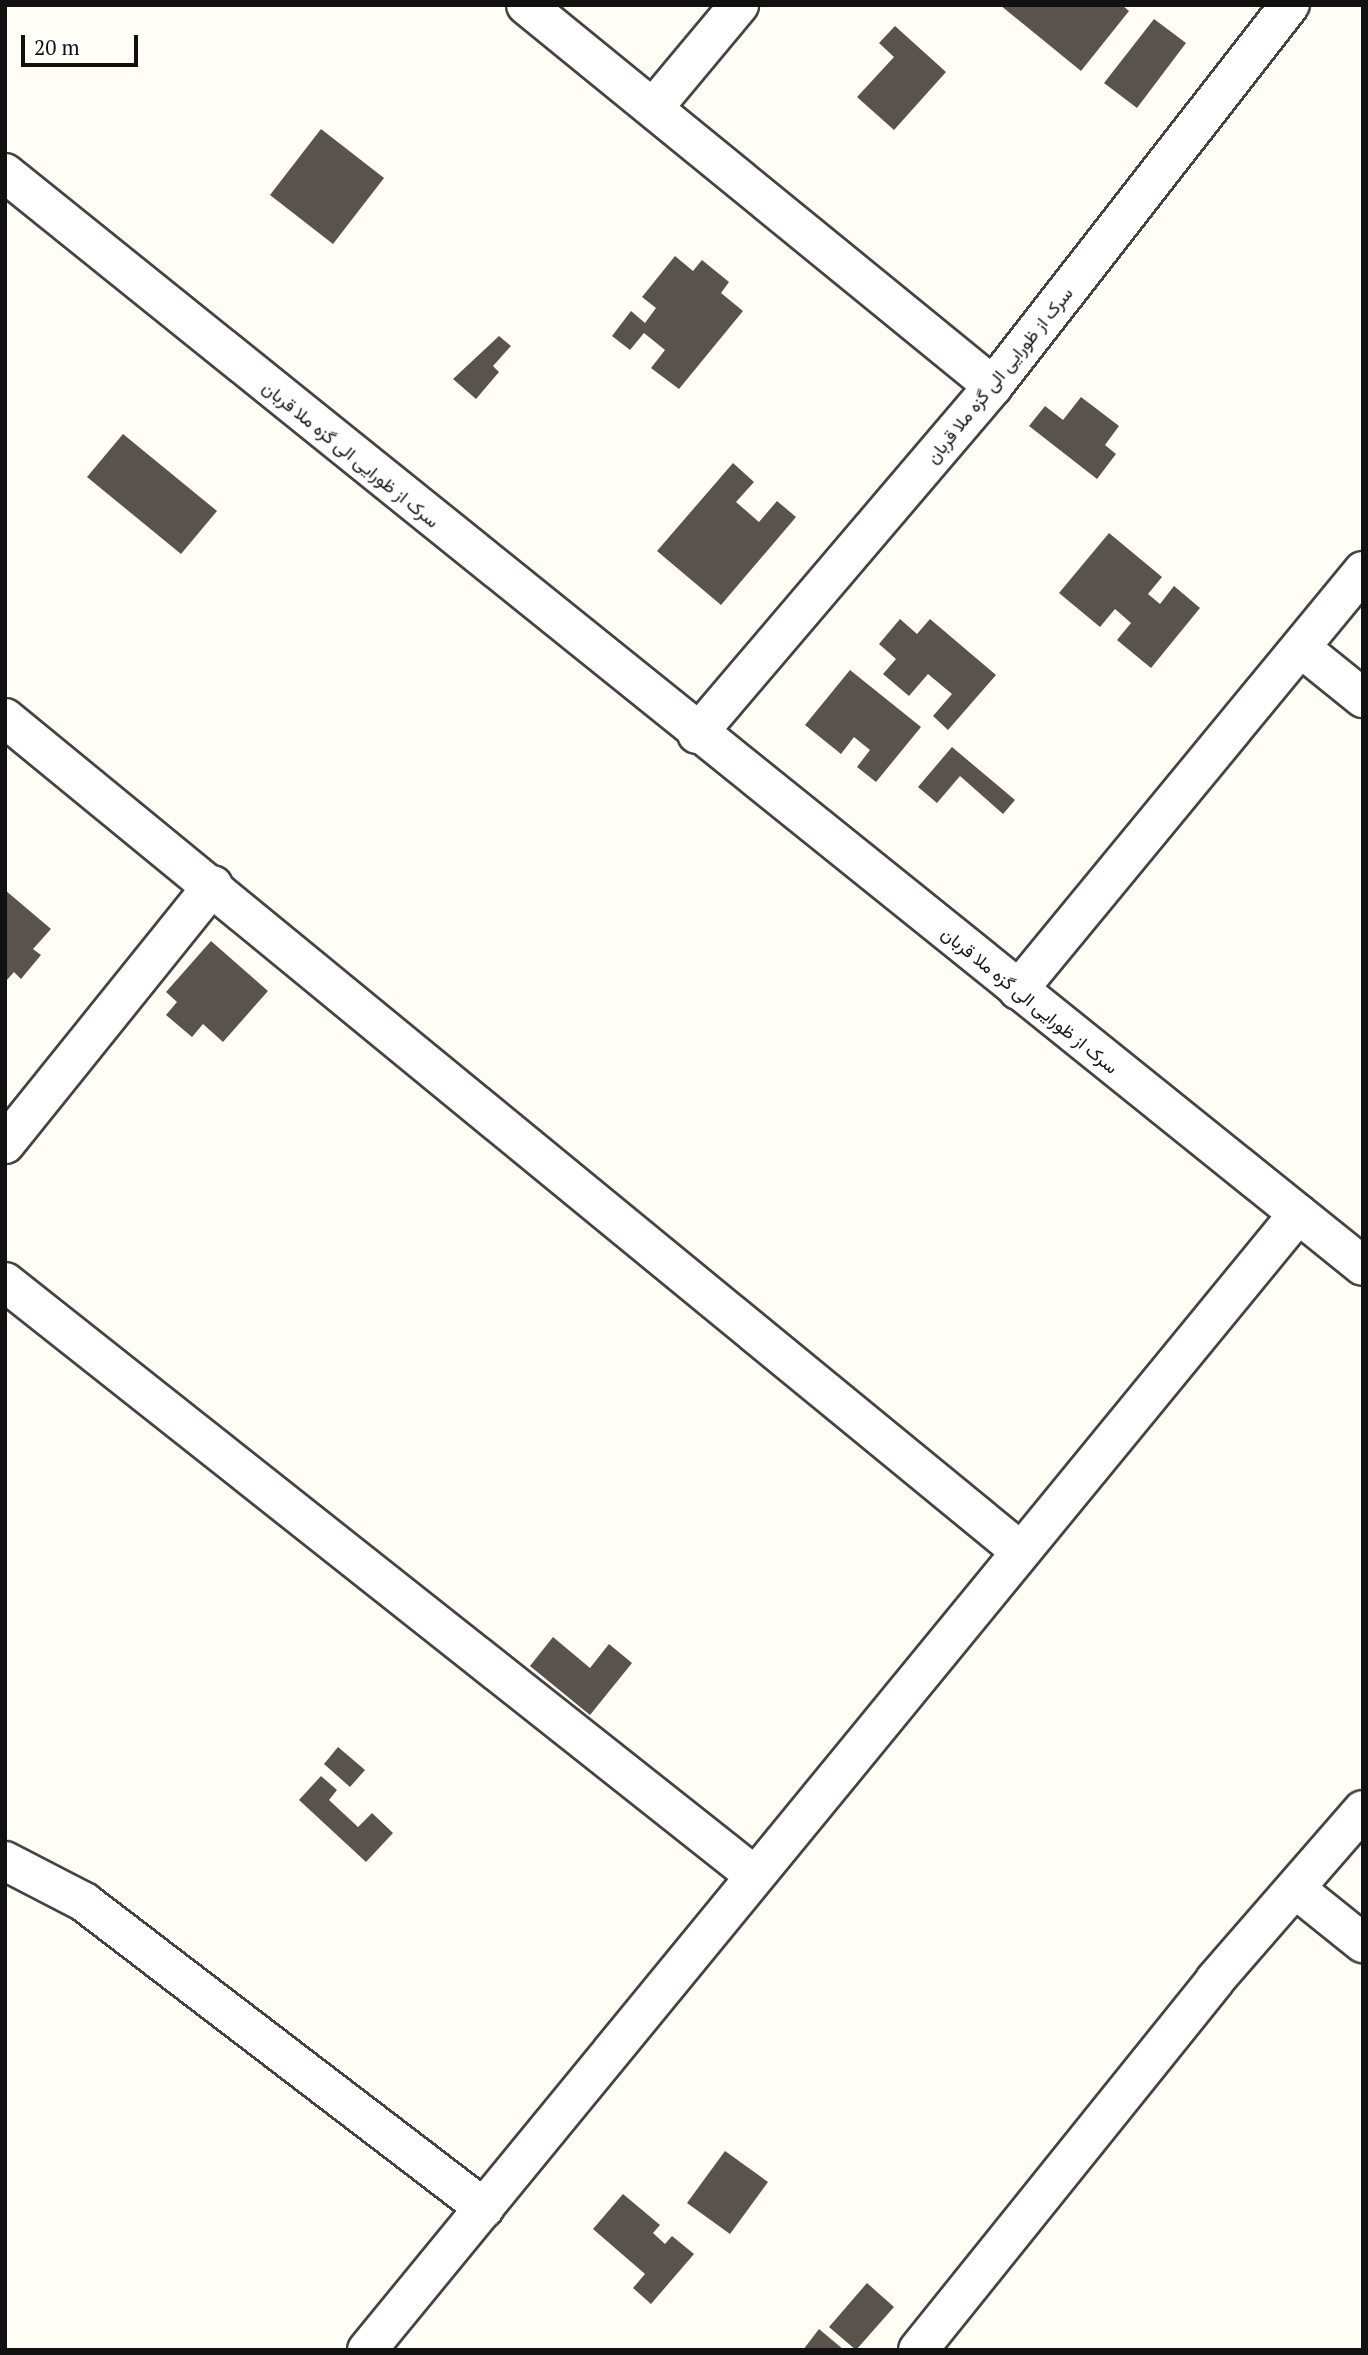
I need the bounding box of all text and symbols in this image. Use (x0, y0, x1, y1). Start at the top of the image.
scale bar (24, 21, 142, 65)
text: 20 m (34, 33, 80, 61)
street label: سرک از ظورایی الی گزه ملا قربان (921, 282, 1077, 468)
street label: سرک از ظورایی الی گزه ملا قربان (258, 376, 444, 532)
street label: سرک از ظورایی الی گزه ملا قربان (937, 922, 1123, 1078)

